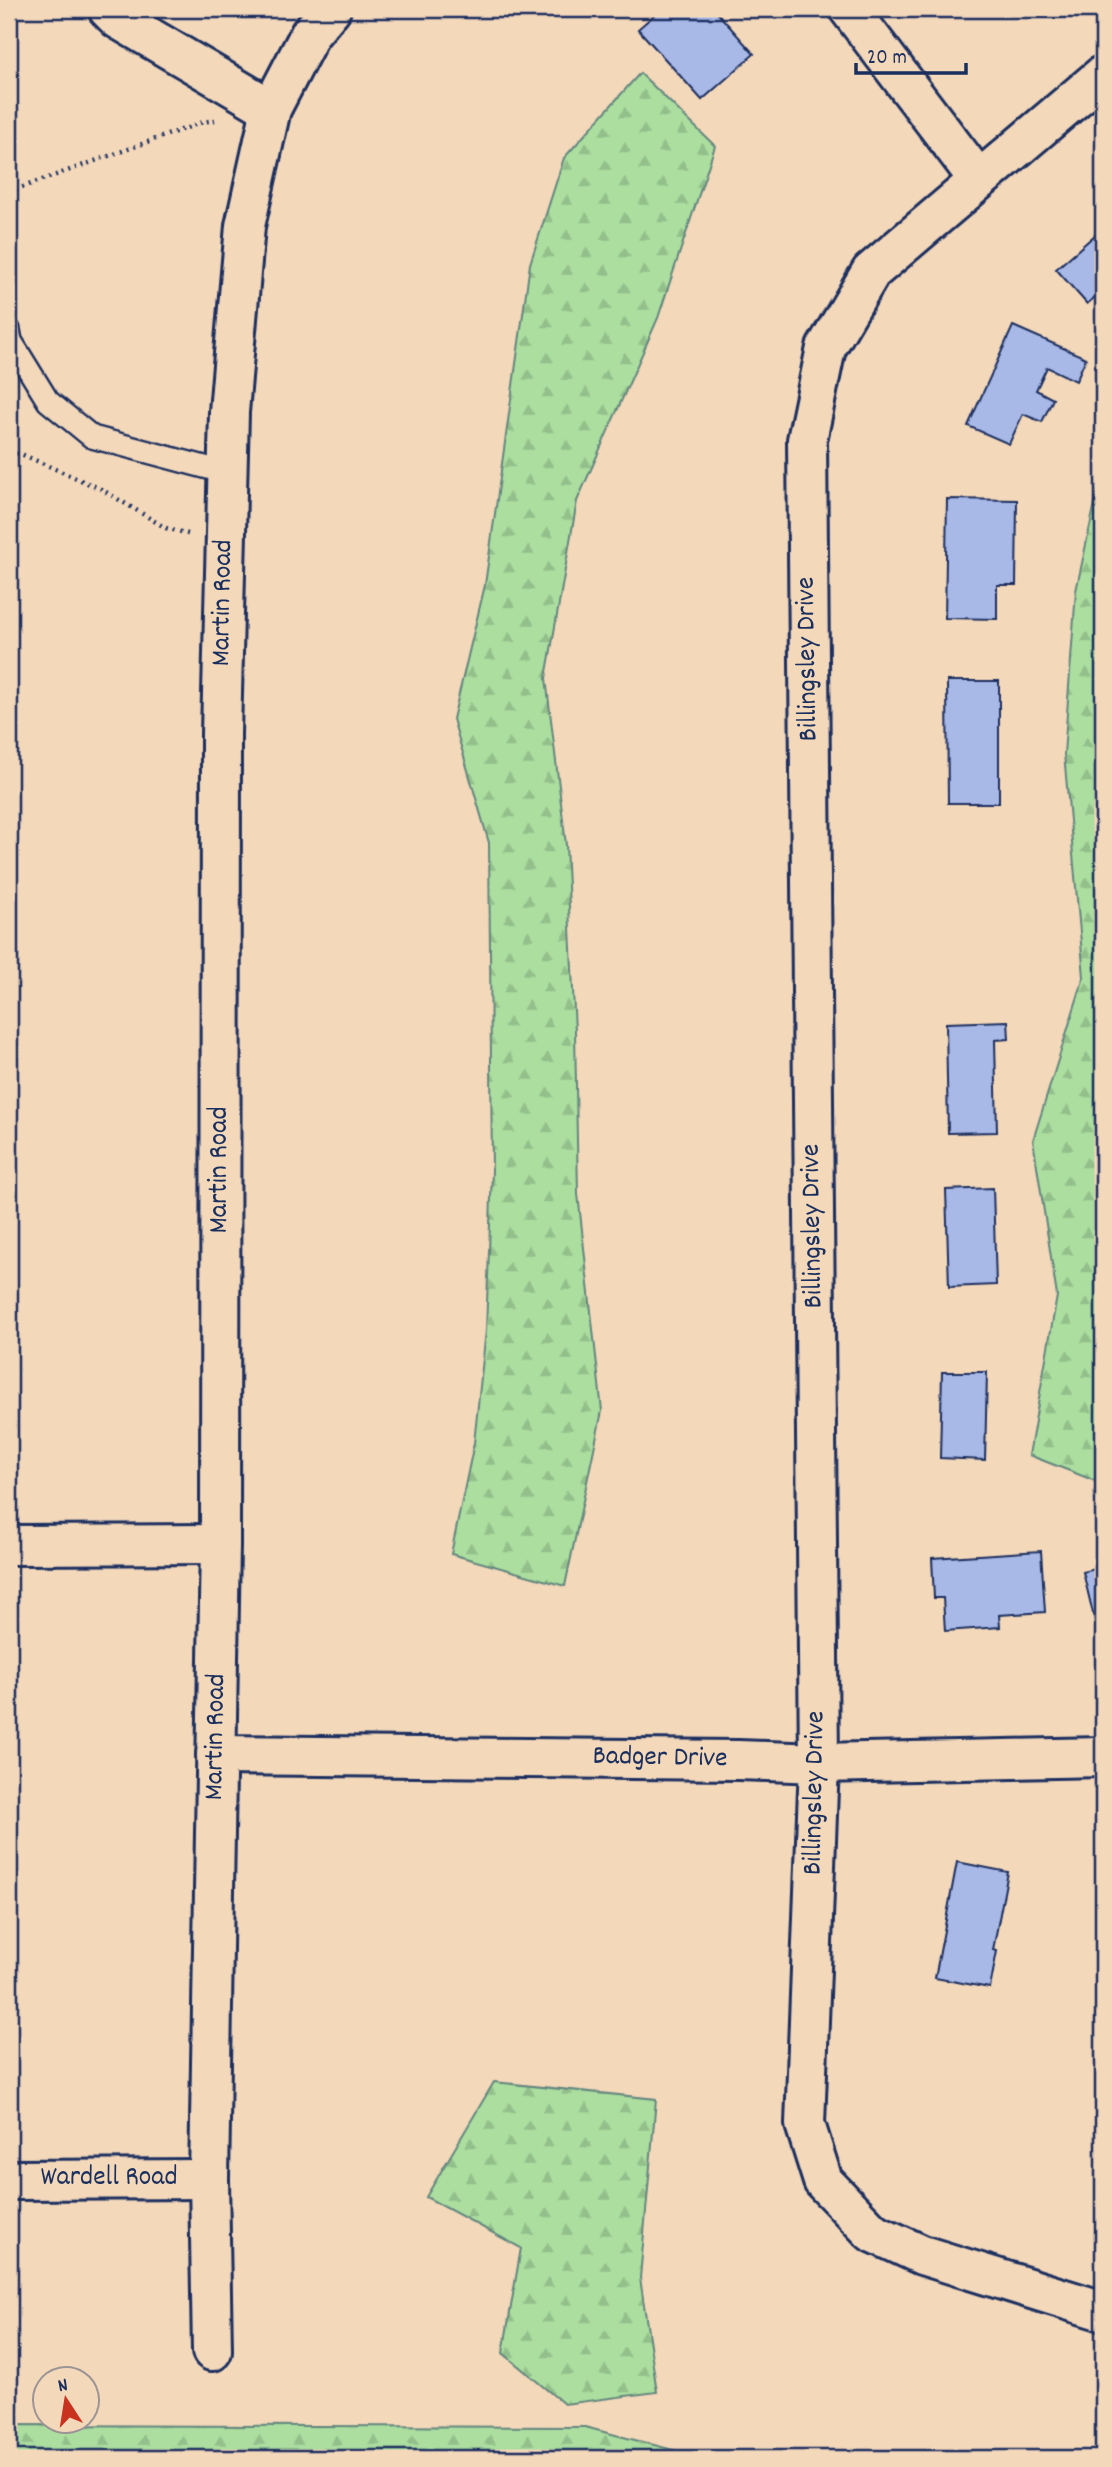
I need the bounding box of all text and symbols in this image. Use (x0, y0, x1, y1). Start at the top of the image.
scale bar (856, 32, 967, 76)
text: 20 m (867, 44, 907, 74)
street label: Martin Road (203, 539, 245, 667)
street label: Billingsley Drive (788, 576, 830, 742)
street label: Martin Road (201, 1106, 241, 1234)
street label: Billingsley Drive (793, 1143, 835, 1309)
street label: Martin Road (196, 1673, 238, 1801)
street label: Billingsley Drive (795, 1710, 837, 1876)
street label: Badger Drive (592, 1738, 728, 1780)
street label: Wardell Road (40, 2159, 178, 2199)
north arrow (32, 2366, 102, 2436)
text: N (56, 2373, 71, 2401)

